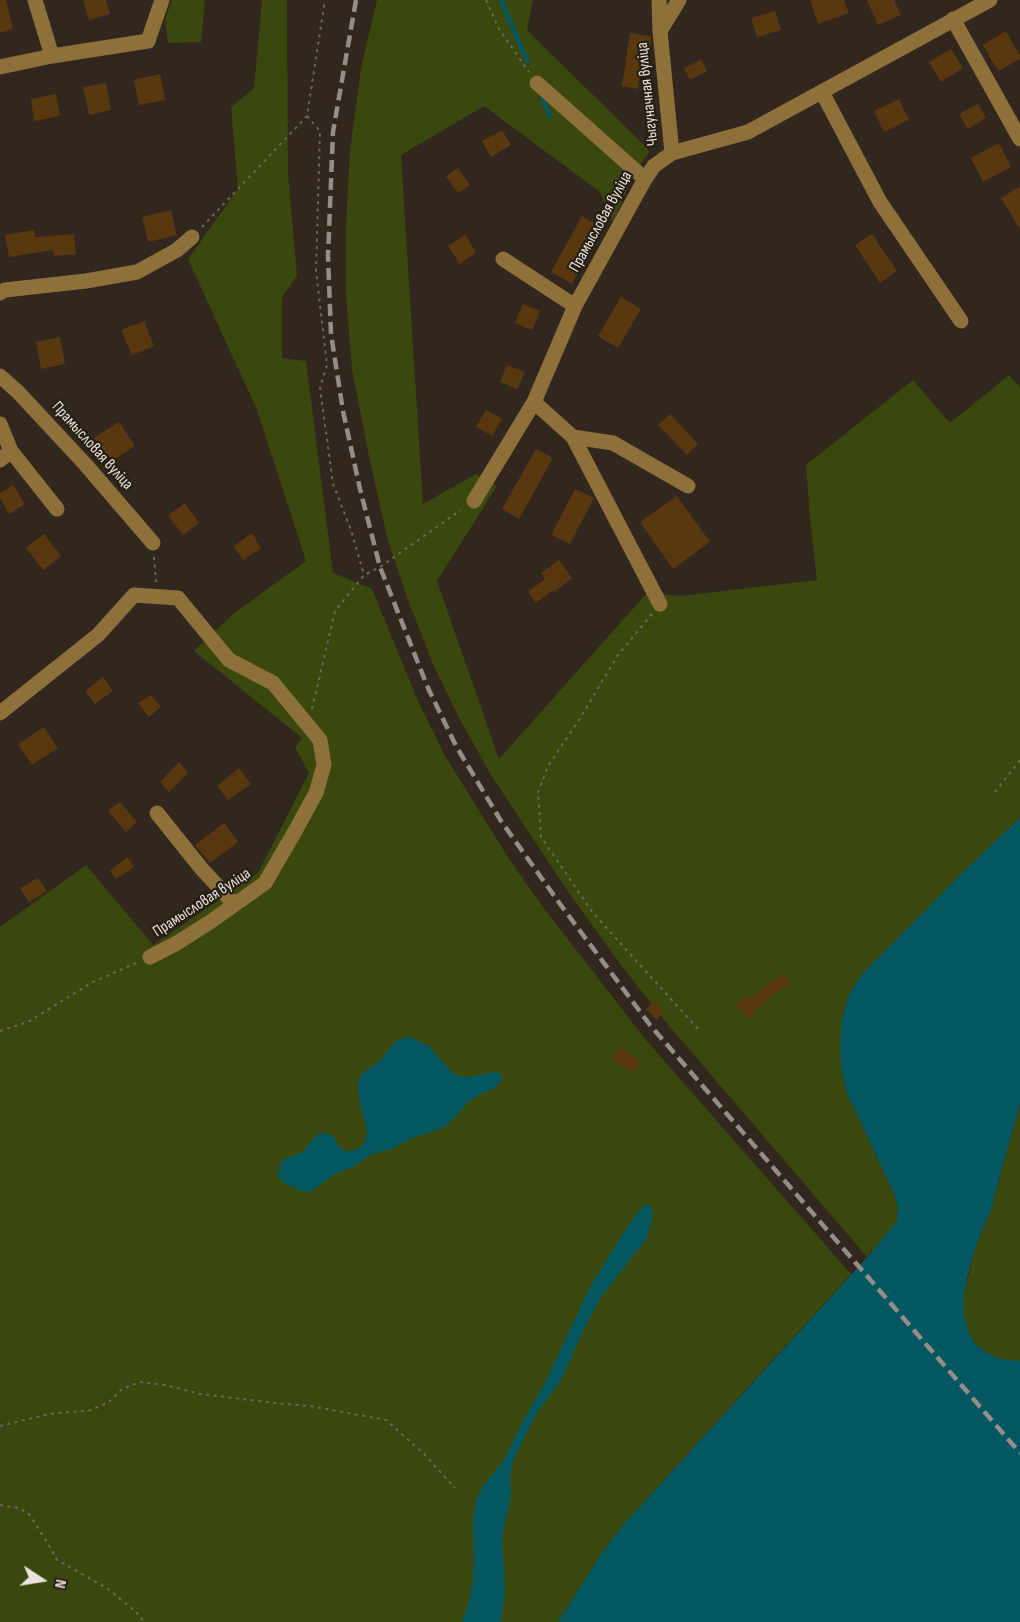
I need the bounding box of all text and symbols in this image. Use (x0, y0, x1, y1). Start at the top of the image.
street label: Чыгуначная вуліца (633, 41, 663, 147)
street label: Прамысловая вуліца (565, 168, 637, 276)
street label: Прамысловая вуліца (47, 398, 137, 494)
street label: Прамысловая вуліца (150, 864, 254, 942)
north arrow (12, 1550, 72, 1610)
text: N (50, 1578, 70, 1590)

